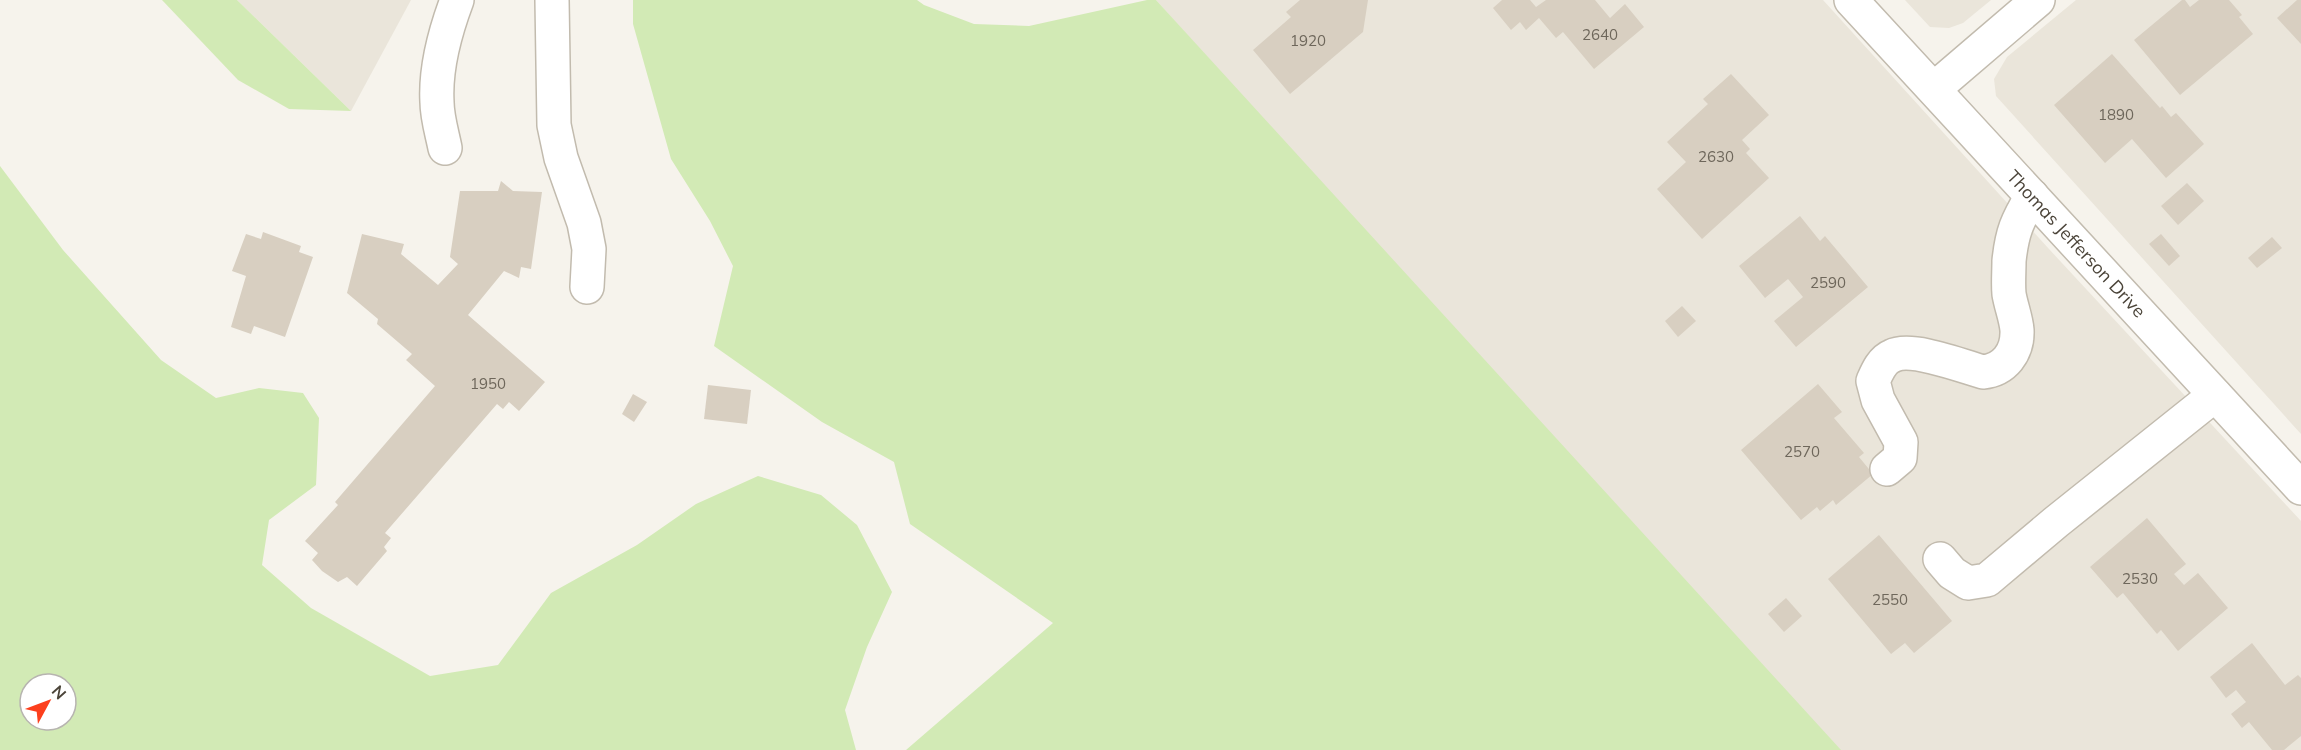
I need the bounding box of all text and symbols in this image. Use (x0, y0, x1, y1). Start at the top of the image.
house number: 2640 (1582, 25, 1618, 44)
house number: 1920 (1290, 31, 1326, 50)
house number: 1890 (2098, 105, 2134, 124)
house number: 2630 (1698, 147, 1734, 166)
street label: Thomas Jefferson Drive (2002, 165, 2151, 322)
house number: 2590 (1810, 273, 1846, 292)
house number: 1950 (470, 374, 506, 393)
house number: 2570 (1784, 442, 1820, 461)
house number: 2530 (2122, 569, 2158, 588)
house number: 2550 (1872, 590, 1908, 609)
north arrow (18, 672, 78, 732)
text: N (48, 681, 71, 703)

